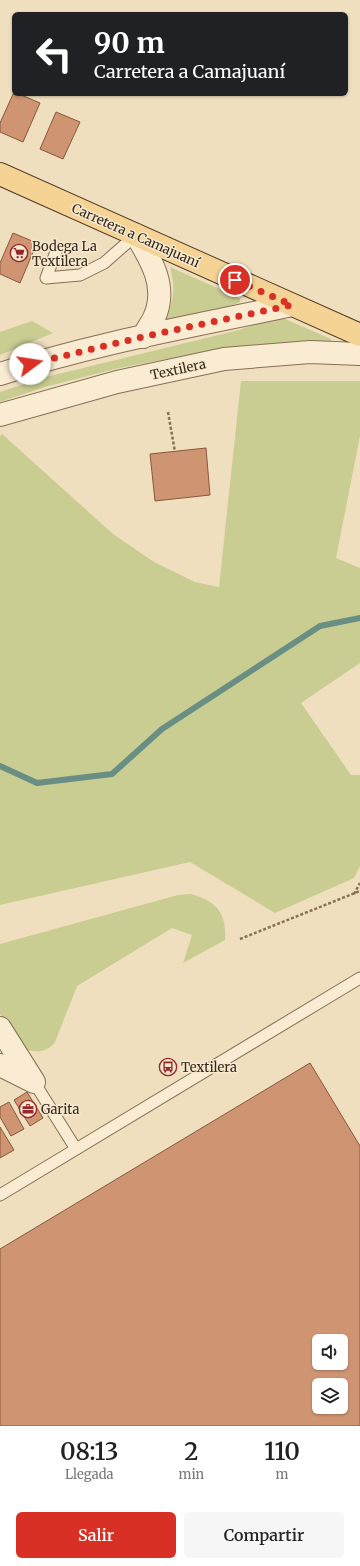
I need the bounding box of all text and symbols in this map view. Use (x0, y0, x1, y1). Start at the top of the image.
text: 90 m (94, 25, 165, 61)
icon: left (28, 28, 80, 80)
text: Carretera a Camajuaní (94, 60, 285, 83)
street label: Carretera a Camajuaní (69, 200, 203, 272)
place label: Bodega La Textilera (32, 238, 97, 270)
supermarket icon: Bodega La Textilera (9, 243, 29, 263)
pin (218, 263, 252, 297)
icon: arrive (224, 269, 246, 291)
position arrow (9, 343, 51, 385)
street label: Textilera (149, 355, 207, 384)
bus stop icon: Textilera (158, 1057, 178, 1077)
place label: Textilera (181, 1059, 237, 1076)
office icon: Garita (18, 1099, 38, 1119)
place label: Garita (41, 1101, 79, 1118)
map controls (312, 1334, 348, 1414)
button: sound (312, 1334, 348, 1370)
button: layers (312, 1378, 348, 1414)
text: 08:13 (60, 1436, 119, 1467)
text: 2 (184, 1436, 198, 1467)
text: 110 (264, 1436, 300, 1467)
text: Llegada (65, 1466, 114, 1483)
text: min (178, 1466, 204, 1483)
text: m (276, 1466, 289, 1483)
button: Salir (16, 1512, 176, 1558)
button: Compartir (184, 1512, 344, 1558)

